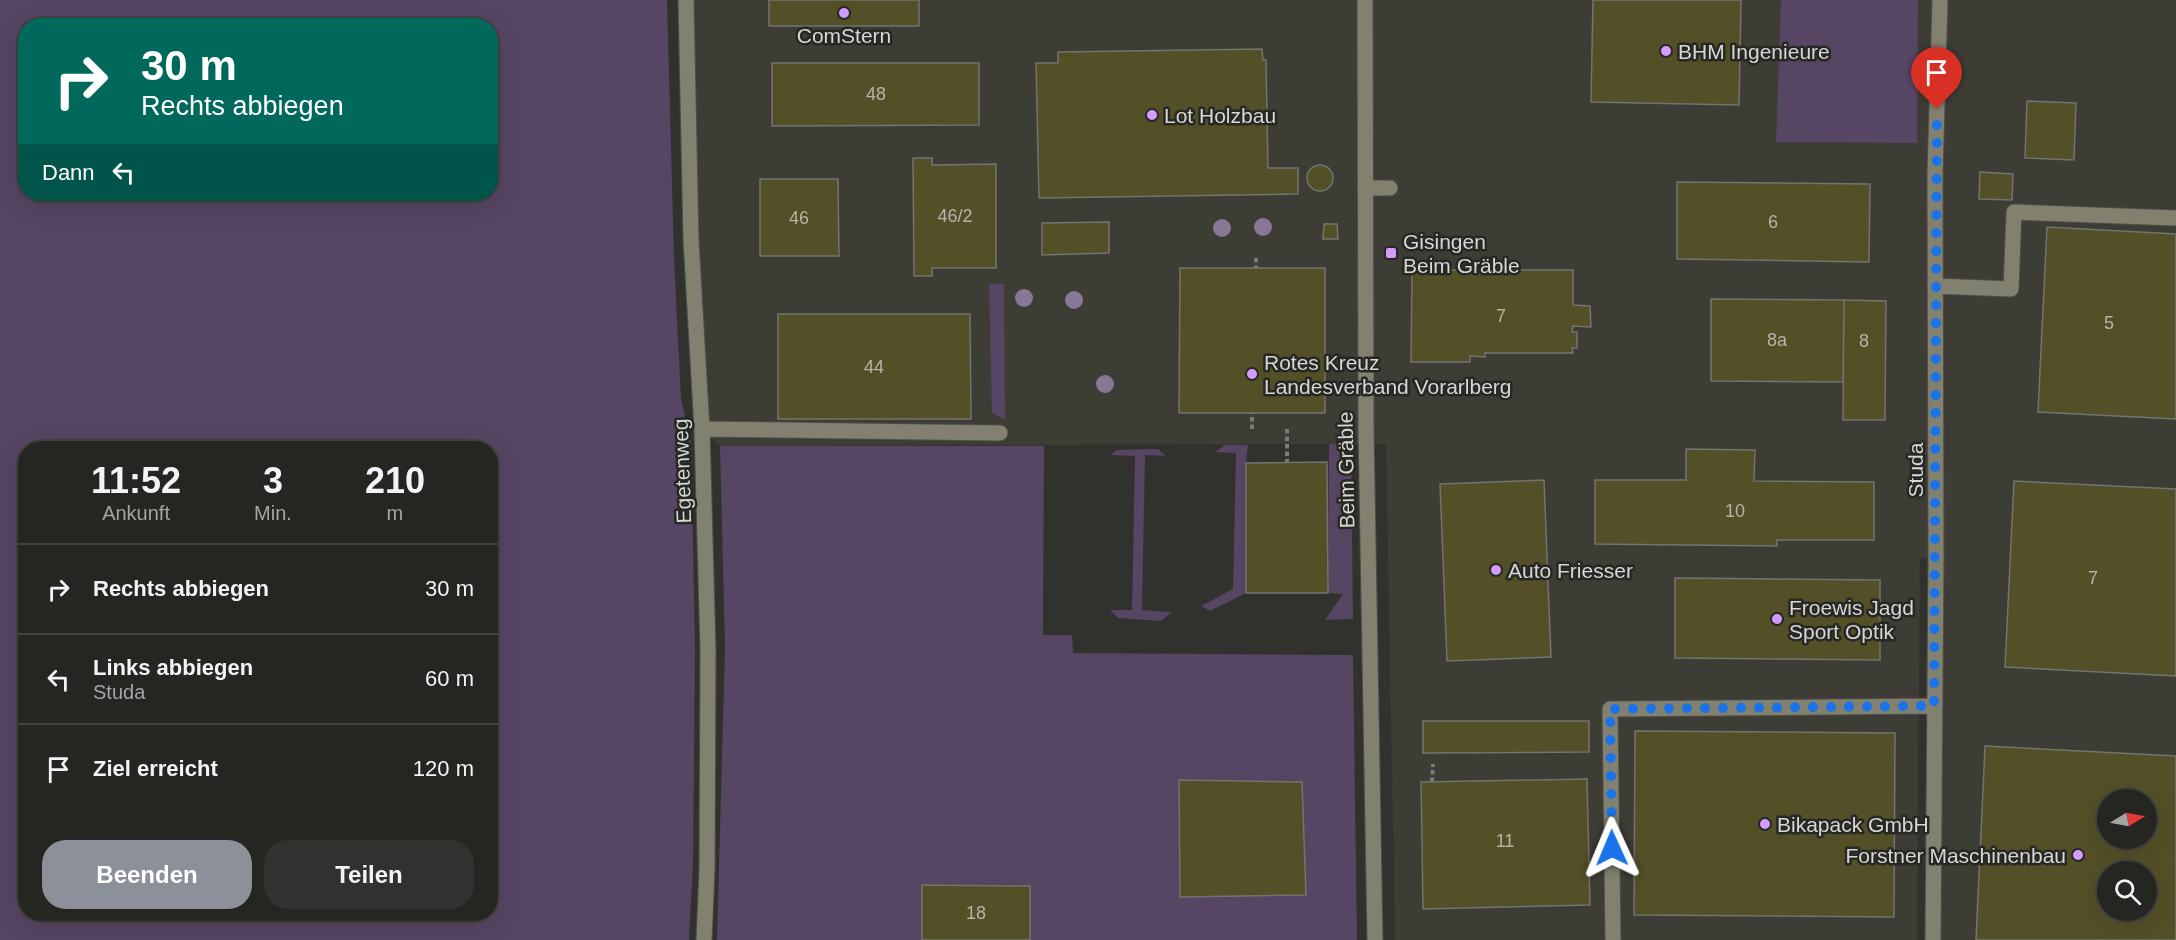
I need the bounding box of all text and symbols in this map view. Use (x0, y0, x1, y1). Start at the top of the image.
marker: ComStern (837, 6, 851, 20)
place label: ComStern (797, 24, 891, 47)
place label: BHM Ingenieure (1678, 40, 1830, 63)
icon: right (42, 42, 120, 120)
text: 30 m (141, 42, 237, 89)
marker: BHM Ingenieure (1659, 44, 1673, 58)
pin (1911, 47, 1962, 109)
icon: arrive (1920, 56, 1953, 89)
house number: 48 (866, 84, 886, 104)
text: Rechts abbiegen (141, 91, 344, 121)
place label: Lot Holzbau (1164, 104, 1276, 127)
marker: Lot Holzbau (1145, 108, 1159, 122)
icon: left (107, 156, 140, 189)
text: Dann (42, 160, 95, 185)
house number: 46/2 (937, 206, 973, 226)
house number: 46 (789, 208, 809, 228)
house number: 6 (1768, 212, 1778, 232)
place label: Gisingen Beim Gräble (1403, 230, 1520, 277)
marker: Gisingen Beim Gräble (1384, 246, 1398, 260)
house number: 7 (1496, 306, 1506, 326)
house number: 5 (2104, 313, 2114, 333)
house number: 8a (1767, 330, 1788, 350)
house number: 8 (1859, 331, 1869, 351)
place label: Rotes Kreuz Landesverband Vorarlberg (1264, 351, 1512, 398)
house number: 44 (864, 357, 884, 377)
marker: Rotes Kreuz Landesverband Vorarlberg (1245, 367, 1259, 381)
street label: Beim Gräble (1333, 411, 1359, 529)
street label: Egetenweg (669, 418, 695, 524)
street label: Studa (1904, 442, 1927, 497)
text: 11:52 (91, 460, 181, 501)
text: 3 (263, 460, 283, 501)
text: 210 (365, 460, 425, 501)
house number: 10 (1725, 501, 1745, 521)
text: Ankunft (102, 502, 170, 524)
text: Min. (254, 502, 292, 524)
text: m (387, 502, 403, 524)
place label: Auto Friesser (1508, 559, 1633, 582)
marker: Auto Friesser (1489, 563, 1503, 577)
house number: 7 (2088, 568, 2098, 588)
icon: right (42, 573, 75, 606)
text: Rechts abbiegen (93, 576, 269, 601)
text: 30 m (425, 576, 474, 601)
place label: Froewis Jagd Sport Optik (1789, 596, 1914, 643)
marker: Froewis Jagd Sport Optik (1770, 612, 1784, 626)
text: Links abbiegen (93, 655, 253, 680)
icon: left (42, 663, 75, 696)
text: 60 m (425, 666, 474, 691)
text: Studa (93, 681, 145, 703)
icon: arrive (42, 753, 75, 786)
text: Ziel erreicht (93, 756, 218, 781)
text: 120 m (413, 756, 474, 781)
north arrow (2097, 789, 2157, 849)
map controls (2097, 789, 2157, 921)
place label: Bikapack GmbH (1777, 813, 1929, 836)
position arrow (1580, 816, 1644, 880)
marker: Bikapack GmbH (1758, 817, 1772, 831)
house number: 11 (1496, 831, 1514, 851)
button: Beenden (42, 840, 252, 909)
button: Teilen (264, 840, 474, 909)
place label: Forstner Maschinenbau (1845, 844, 2066, 867)
marker: Forstner Maschinenbau (2071, 848, 2085, 862)
button: search (2097, 861, 2157, 921)
house number: 18 (966, 903, 986, 923)

